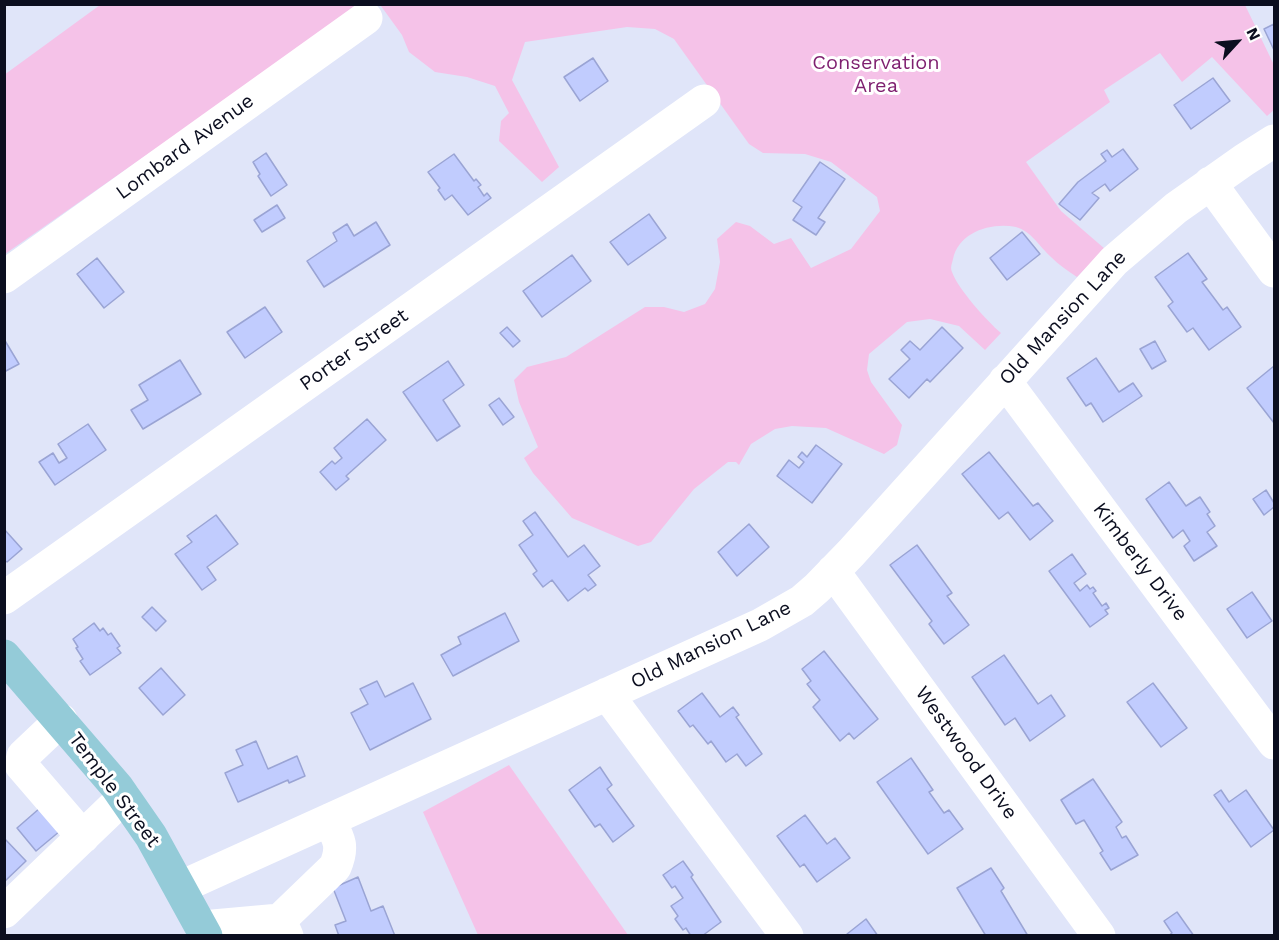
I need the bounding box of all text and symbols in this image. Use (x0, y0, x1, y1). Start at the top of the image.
north arrow (1207, 12, 1267, 72)
text: N (1242, 24, 1265, 43)
park label: Conservation Area (812, 51, 940, 98)
street label: Lombard Avenue (111, 89, 259, 205)
street label: Old Mansion Lane (994, 246, 1132, 390)
street label: Porter Street (295, 304, 413, 396)
street label: Kimberly Drive (1088, 498, 1192, 626)
street label: Old Mansion Lane (627, 596, 795, 694)
street label: Westwood Drive (910, 682, 1022, 824)
street label: Temple Street (63, 728, 165, 852)

